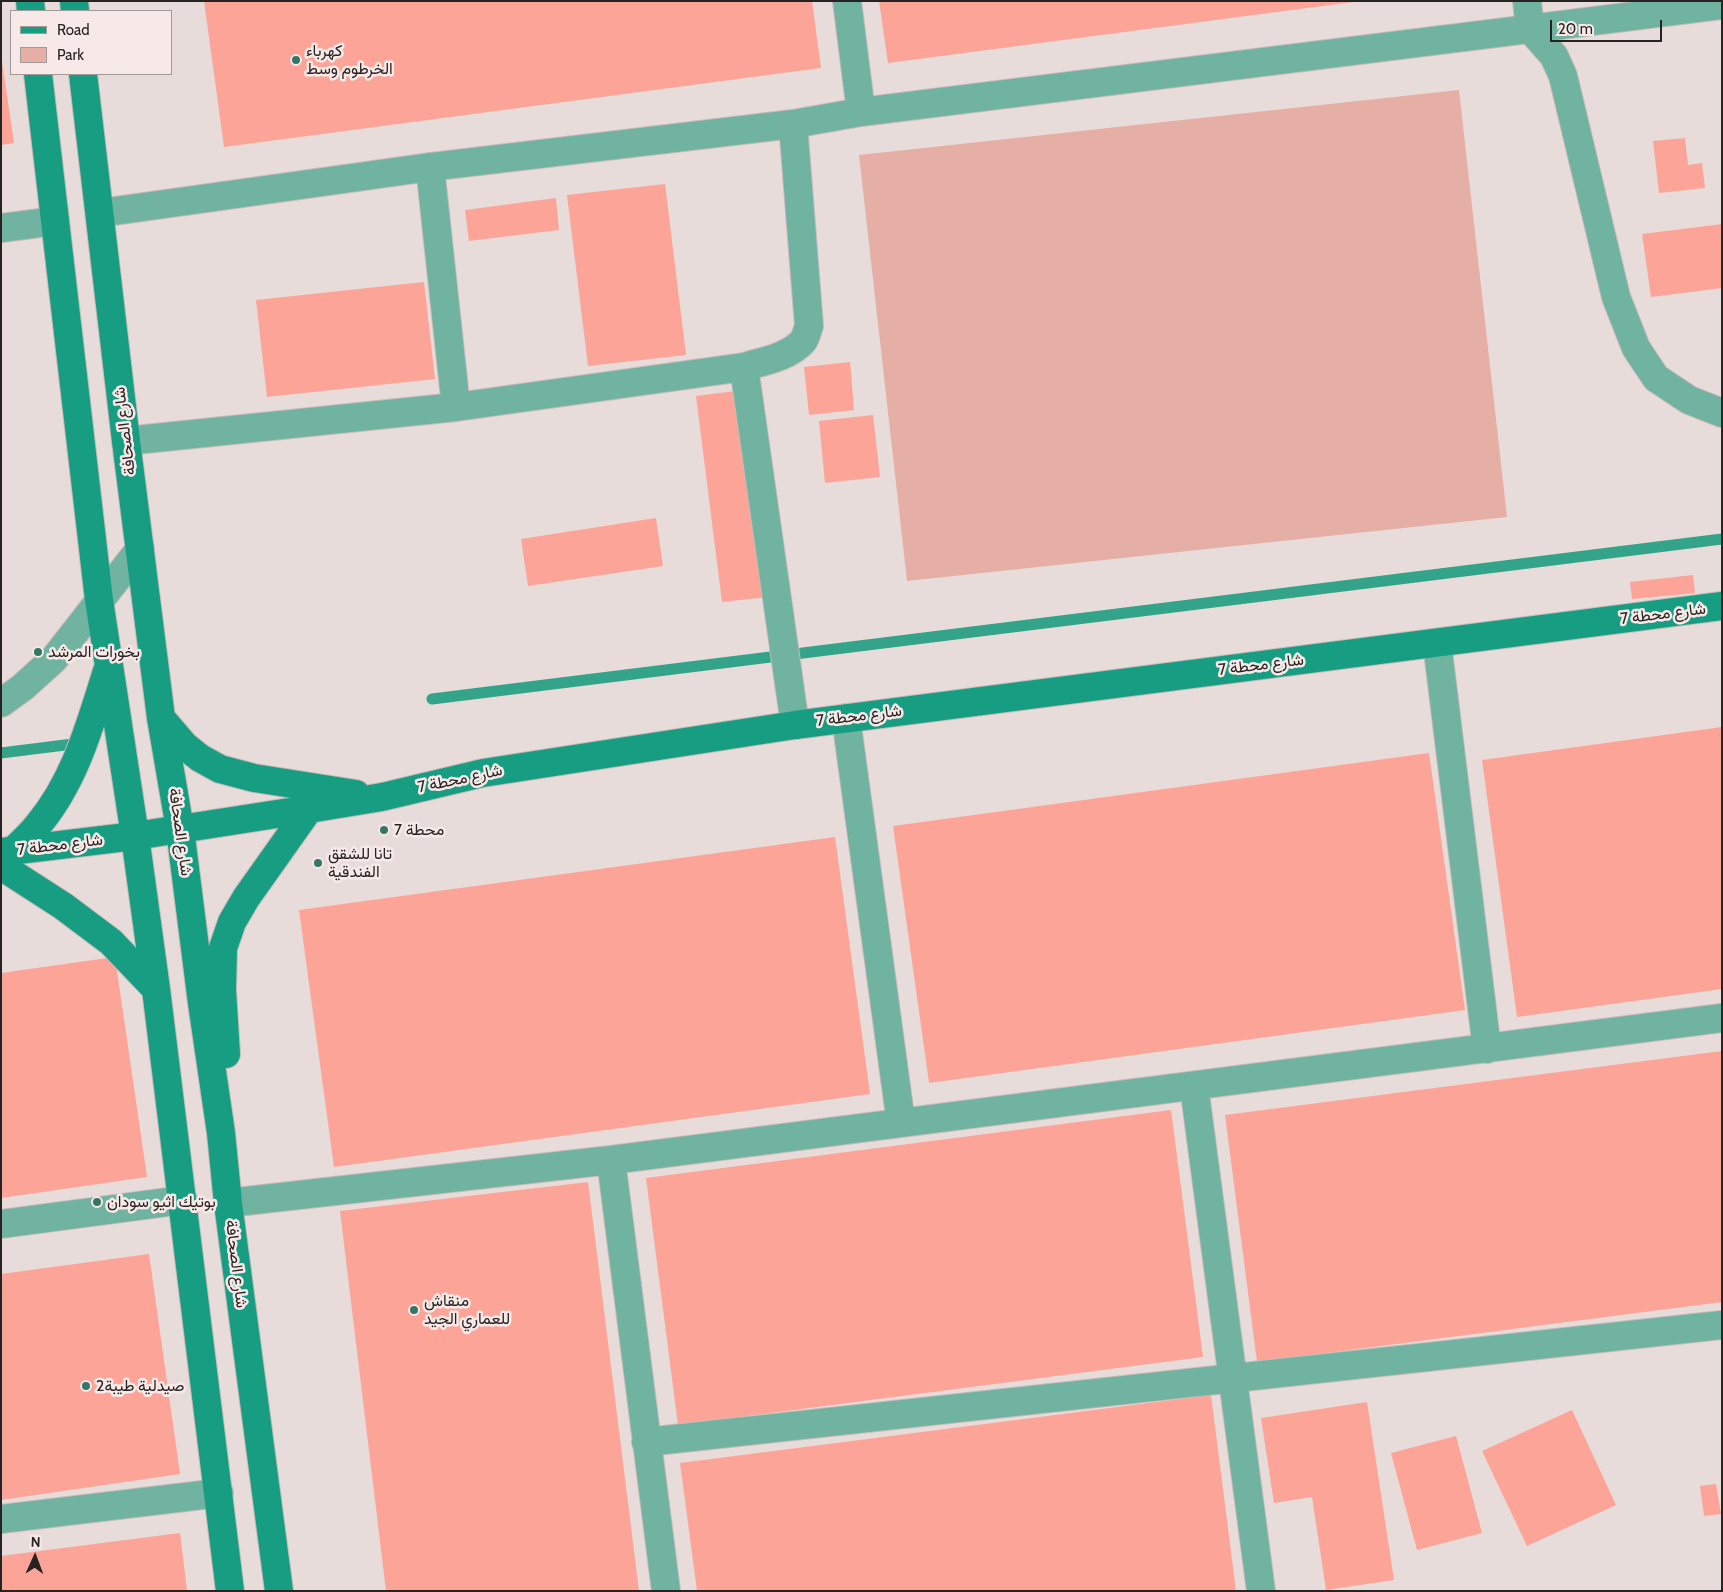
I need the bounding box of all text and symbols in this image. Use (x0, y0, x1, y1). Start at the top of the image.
legend (10, 10, 172, 75)
scale bar (1553, 10, 1666, 42)
text: 20 m (1558, 20, 1593, 38)
text: Road (57, 21, 90, 39)
place label: كهرباء الخرطوم وسط (306, 41, 393, 79)
text: Park (57, 46, 84, 64)
marker: كهرباء الخرطوم وسط (290, 54, 302, 66)
street label: شارع الصحافة (110, 386, 140, 476)
street label: شارع محطة 7 (1619, 599, 1707, 629)
place label: بخورات المرشد (48, 642, 140, 662)
marker: بخورات المرشد (32, 646, 44, 658)
street label: شارع محطة 7 (1217, 650, 1305, 680)
street label: شارع محطة 7 (815, 701, 903, 731)
street label: شارع محطة 7 (416, 761, 504, 797)
street label: شارع الصحافة (164, 787, 196, 877)
place label: محطة 7 (394, 820, 444, 840)
marker: محطة 7 (378, 824, 390, 836)
street label: شارع محطة 7 (16, 830, 104, 860)
place label: تانا للشقق الفندقية (328, 844, 392, 882)
marker: تانا للشقق الفندقية (312, 857, 324, 869)
place label: بوتيك اثيو سودان (107, 1192, 216, 1212)
marker: بوتيك اثيو سودان (91, 1196, 103, 1208)
street label: شارع الصحافة (221, 1219, 251, 1309)
place label: منقاش للعماري الجيد (424, 1291, 510, 1329)
marker: منقاش للعماري الجيد (408, 1304, 420, 1316)
place label: صيدلية طيبة2 (96, 1376, 184, 1396)
marker: صيدلية طيبة2 (80, 1380, 92, 1392)
north arrow (10, 1532, 60, 1582)
text: N (30, 1533, 41, 1551)

